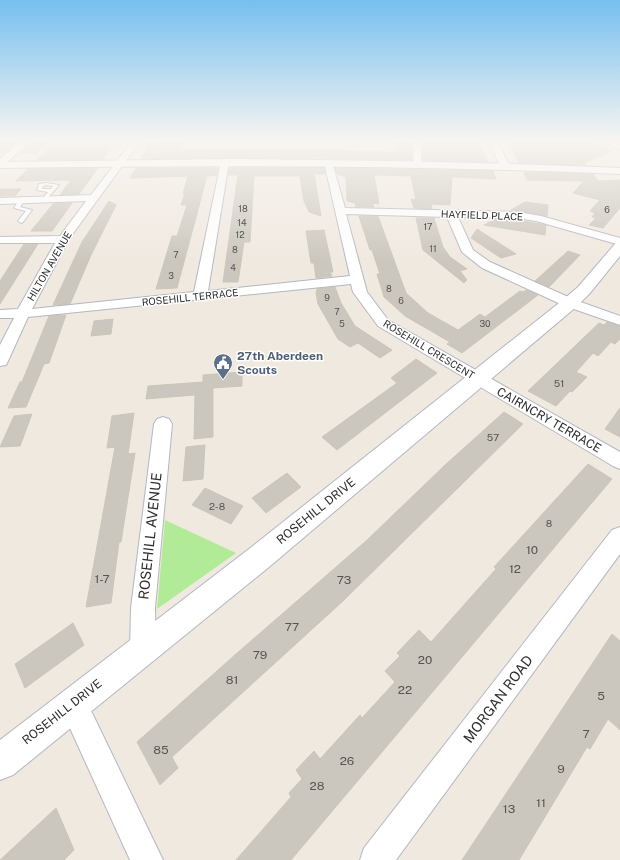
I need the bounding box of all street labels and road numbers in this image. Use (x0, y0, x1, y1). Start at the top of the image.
street label: HAYFIELD PLACE (441, 208, 523, 222)
street label: HILTON AVENUE (24, 229, 74, 303)
street label: ROSEHILL TERRACE (141, 286, 239, 308)
street label: ROSEHILL CRESCENT (381, 317, 477, 381)
street label: CAIRNCRY TERRACE (494, 384, 604, 456)
street label: ROSEHILL AVENUE (135, 472, 165, 600)
street label: ROSEHILL DRIVE (274, 475, 358, 547)
street label: MORGAN ROAD (460, 652, 536, 746)
street label: ROSEHILL DRIVE (19, 677, 105, 747)

